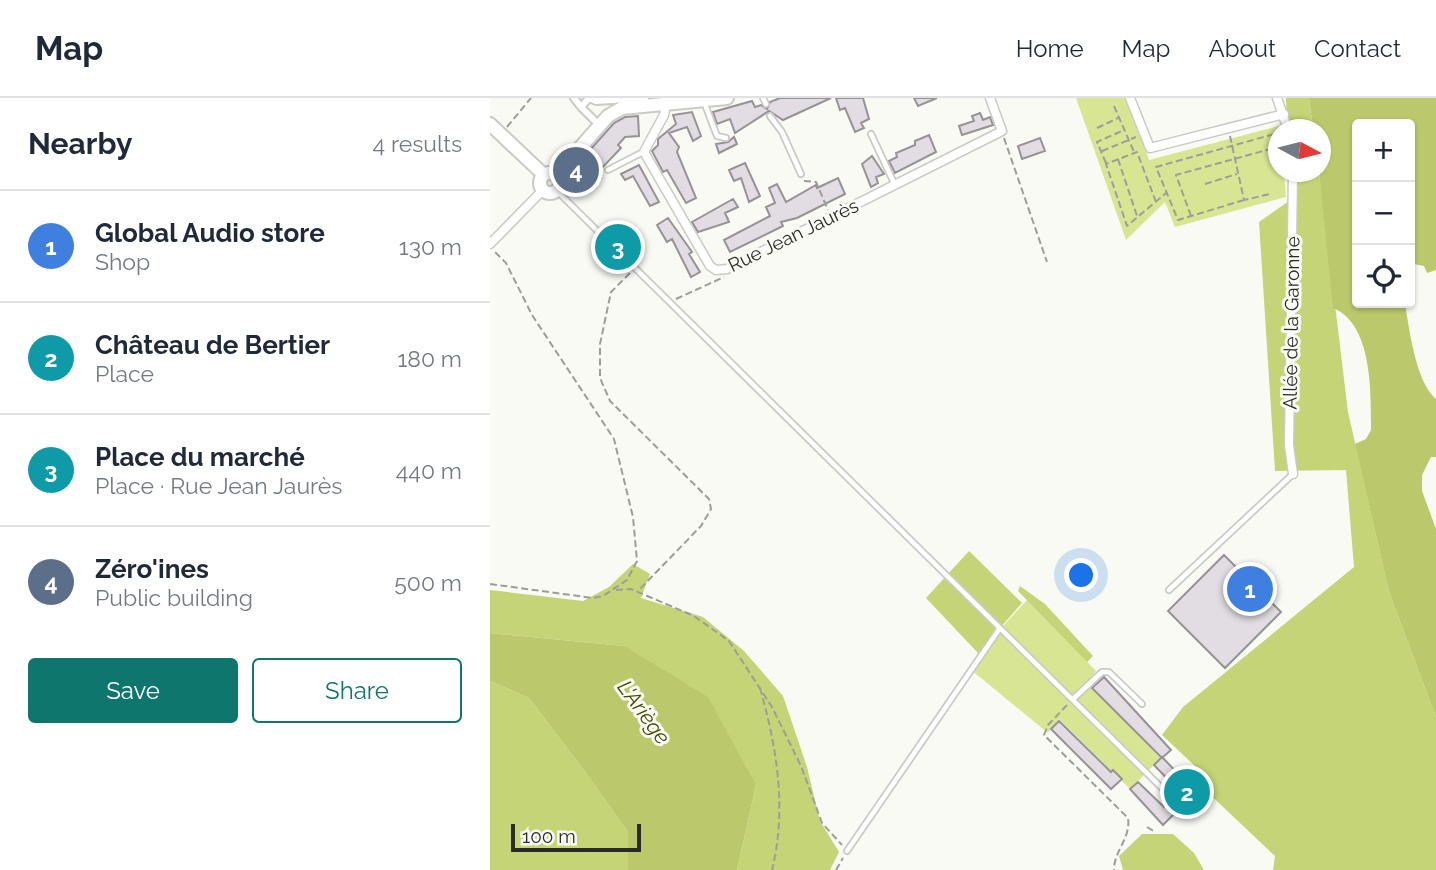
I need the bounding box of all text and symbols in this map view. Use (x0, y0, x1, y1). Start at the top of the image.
text: Map (35, 29, 103, 68)
text: Home (1016, 34, 1084, 63)
text: Map (1122, 34, 1170, 63)
text: About (1208, 34, 1276, 63)
text: Contact (1314, 34, 1401, 63)
north arrow (1268, 119, 1331, 182)
map controls (1352, 119, 1415, 308)
button: + (1352, 119, 1415, 182)
text: Nearby (28, 126, 132, 161)
text: 4 results (373, 130, 462, 157)
pin: 4 (553, 144, 599, 196)
button: − (1352, 182, 1415, 245)
street label: Rue Jean Jaurès (724, 194, 862, 276)
text: Global Audio store (95, 218, 325, 248)
pin: 3 (595, 221, 641, 273)
text: 1 (45, 233, 57, 260)
text: 130 m (399, 233, 462, 260)
street label: Allée de la Garonne (1278, 236, 1304, 410)
button: locate (1352, 245, 1415, 308)
text: Shop (95, 248, 150, 275)
text: Château de Bertier (95, 330, 330, 360)
text: 2 (45, 345, 57, 372)
text: 180 m (397, 345, 462, 372)
text: Place (95, 360, 154, 387)
text: Place du marché (95, 442, 305, 472)
text: 3 (45, 457, 57, 484)
text: 440 m (396, 457, 462, 484)
text: Place · Rue Jean Jaurès (95, 472, 342, 499)
text: Zéro'ines (95, 554, 209, 584)
your location (1064, 558, 1098, 592)
pin: 1 (1227, 563, 1273, 615)
text: 4 (44, 569, 58, 596)
text: 500 m (394, 569, 462, 596)
text: Public building (95, 584, 253, 611)
button: Save (28, 658, 238, 723)
button: Share (252, 658, 462, 723)
water label: L'Ariège (613, 675, 675, 749)
pin: 2 (1164, 766, 1210, 818)
scale bar (511, 821, 640, 853)
text: 100 m (522, 825, 576, 847)

